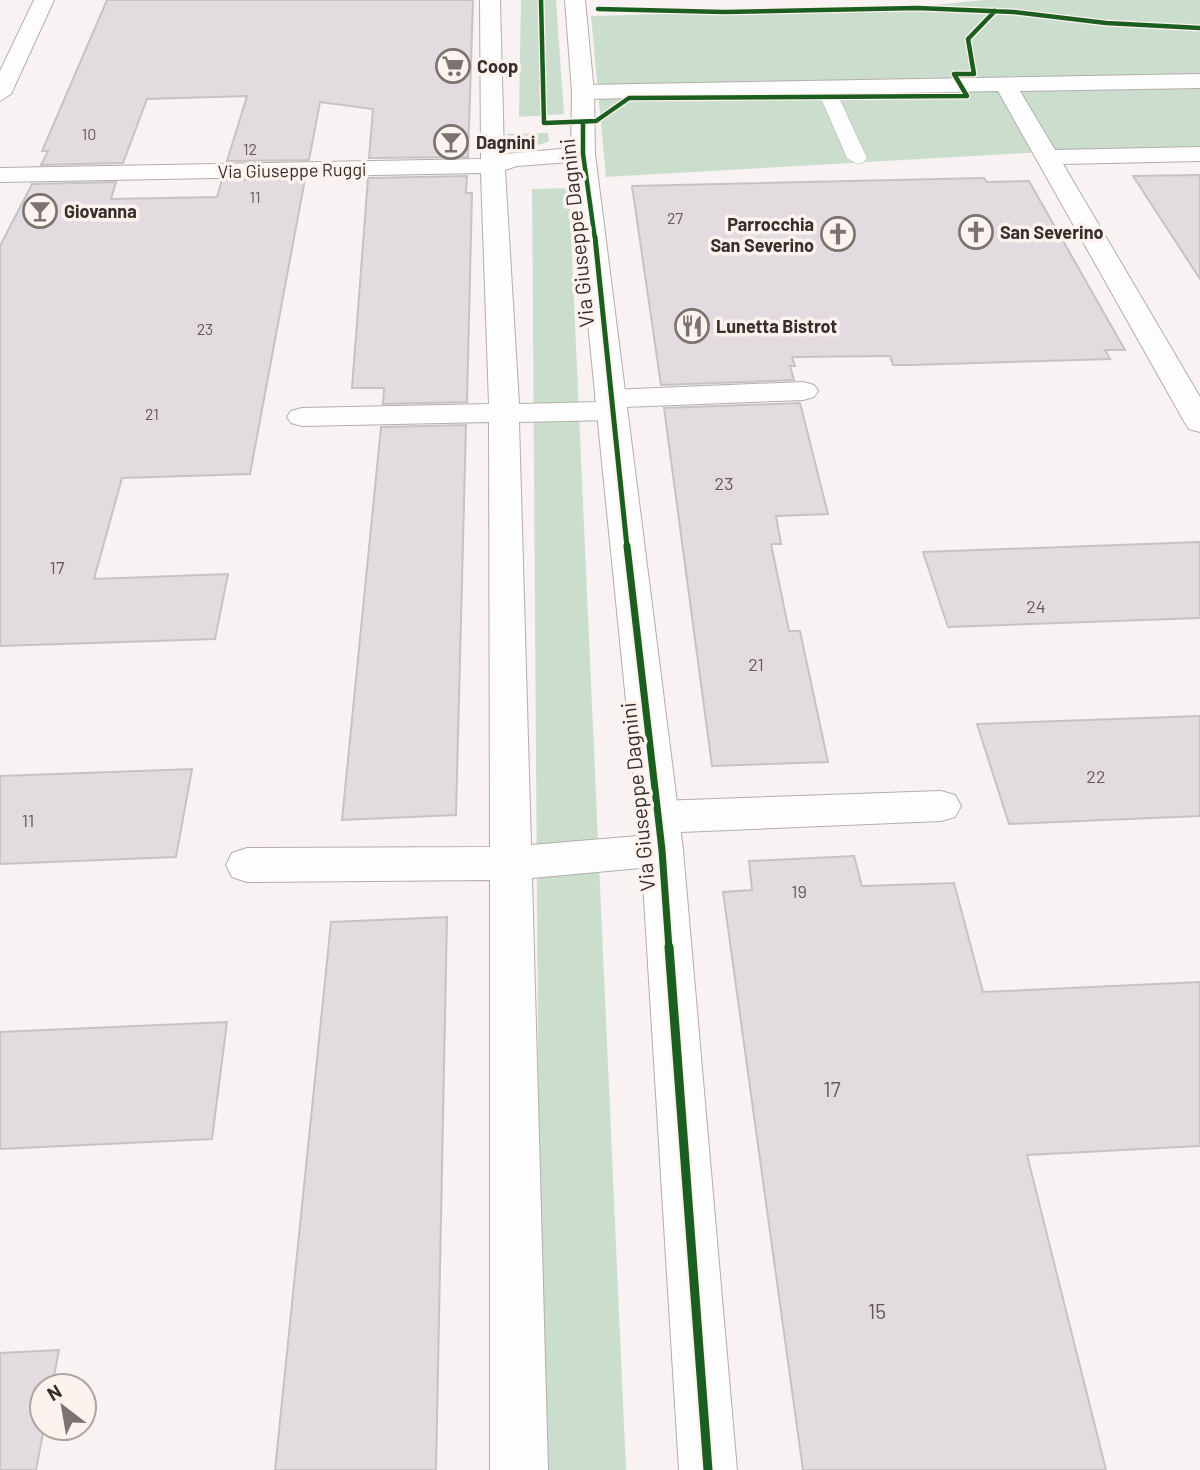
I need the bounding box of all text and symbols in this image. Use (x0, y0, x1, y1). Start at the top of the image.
supermarket icon: Coop (434, 47, 472, 85)
place label: Coop (477, 55, 518, 77)
bar icon: Dagnini (432, 123, 470, 161)
house number: 10 (82, 124, 96, 143)
place label: Dagnini (476, 131, 535, 153)
street label: Via Giuseppe Dagnini (554, 137, 598, 329)
house number: 12 (243, 139, 257, 158)
street label: Via Giuseppe Ruggi (217, 158, 367, 182)
house number: 11 (249, 187, 261, 206)
bar icon: Giovanna (21, 192, 59, 230)
place label: Giovanna (64, 200, 137, 222)
house number: 27 (667, 208, 683, 227)
place label: Parrocchia San Severino (711, 213, 814, 256)
church icon: San Severino (957, 213, 995, 251)
church icon: Parrocchia San Severino (819, 215, 857, 253)
place label: San Severino (1000, 221, 1103, 243)
restaurant icon: Lunetta Bistrot (673, 307, 711, 345)
place label: Lunetta Bistrot (716, 315, 837, 337)
house number: 23 (197, 319, 213, 338)
house number: 21 (145, 404, 159, 423)
house number: 23 (715, 472, 733, 494)
house number: 17 (50, 556, 65, 578)
house number: 24 (1026, 595, 1046, 617)
house number: 21 (748, 653, 764, 675)
street label: Via Giuseppe Dagnini (615, 701, 659, 893)
house number: 22 (1086, 765, 1106, 787)
house number: 11 (22, 809, 34, 831)
house number: 19 (791, 880, 807, 902)
house number: 17 (823, 1076, 841, 1101)
house number: 15 (868, 1298, 886, 1323)
north arrow (28, 1372, 98, 1442)
text: N (43, 1379, 65, 1405)

